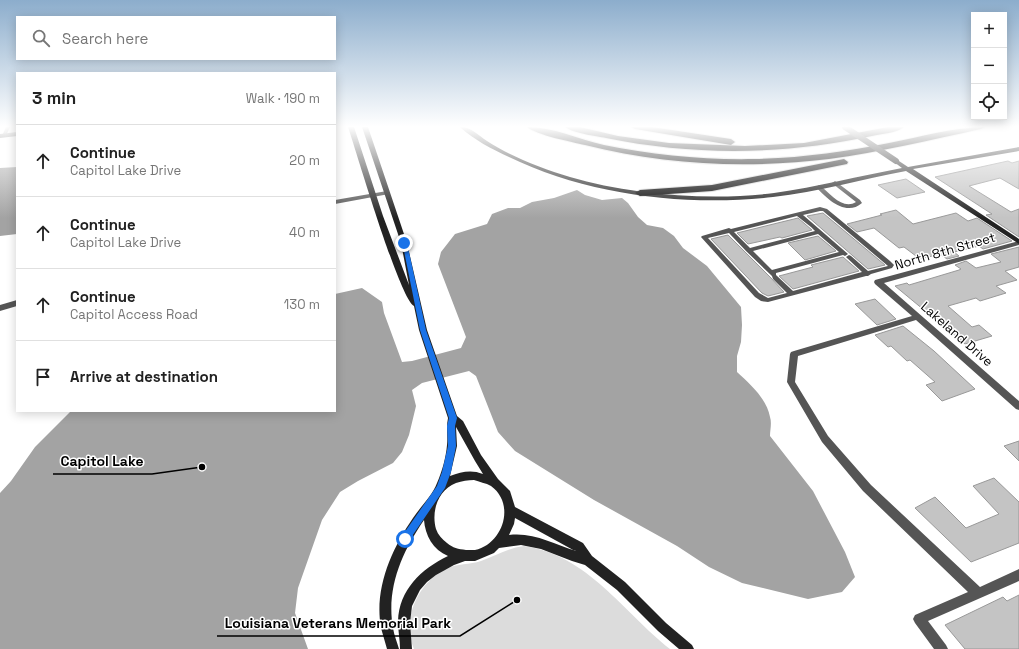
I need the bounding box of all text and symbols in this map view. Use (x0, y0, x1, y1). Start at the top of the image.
map controls (971, 12, 1007, 120)
button: + (971, 12, 1007, 48)
search box (16, 16, 336, 60)
icon: search (30, 27, 52, 49)
text: Search here (62, 29, 148, 48)
button: − (971, 48, 1007, 84)
button: locate (971, 84, 1007, 120)
text: 3 min (32, 87, 76, 109)
text: Walk · 190 m (246, 90, 320, 107)
text: Continue (70, 143, 136, 162)
icon: ahead (32, 150, 54, 172)
text: 20 m (289, 152, 320, 169)
text: Capitol Lake Drive (70, 162, 181, 179)
text: Continue (70, 215, 136, 234)
icon: ahead (32, 222, 54, 244)
text: 40 m (289, 224, 320, 241)
street label: North 8th Street (893, 228, 997, 274)
text: Capitol Lake Drive (70, 234, 181, 251)
route end (395, 234, 413, 252)
text: Continue (70, 287, 136, 306)
icon: ahead (32, 294, 54, 316)
text: 130 m (284, 296, 320, 313)
street label: Lakeland Drive (917, 298, 997, 370)
text: Capitol Access Road (70, 306, 198, 323)
icon: arrive (32, 366, 54, 388)
text: Arrive at destination (70, 367, 218, 386)
callout: Capitol Lake (53, 448, 152, 474)
text: Capitol Lake (61, 452, 143, 470)
route start (396, 530, 414, 548)
callout: Louisiana Veterans Memorial Park (217, 610, 460, 636)
text: Louisiana Veterans Memorial Park (225, 614, 451, 632)

